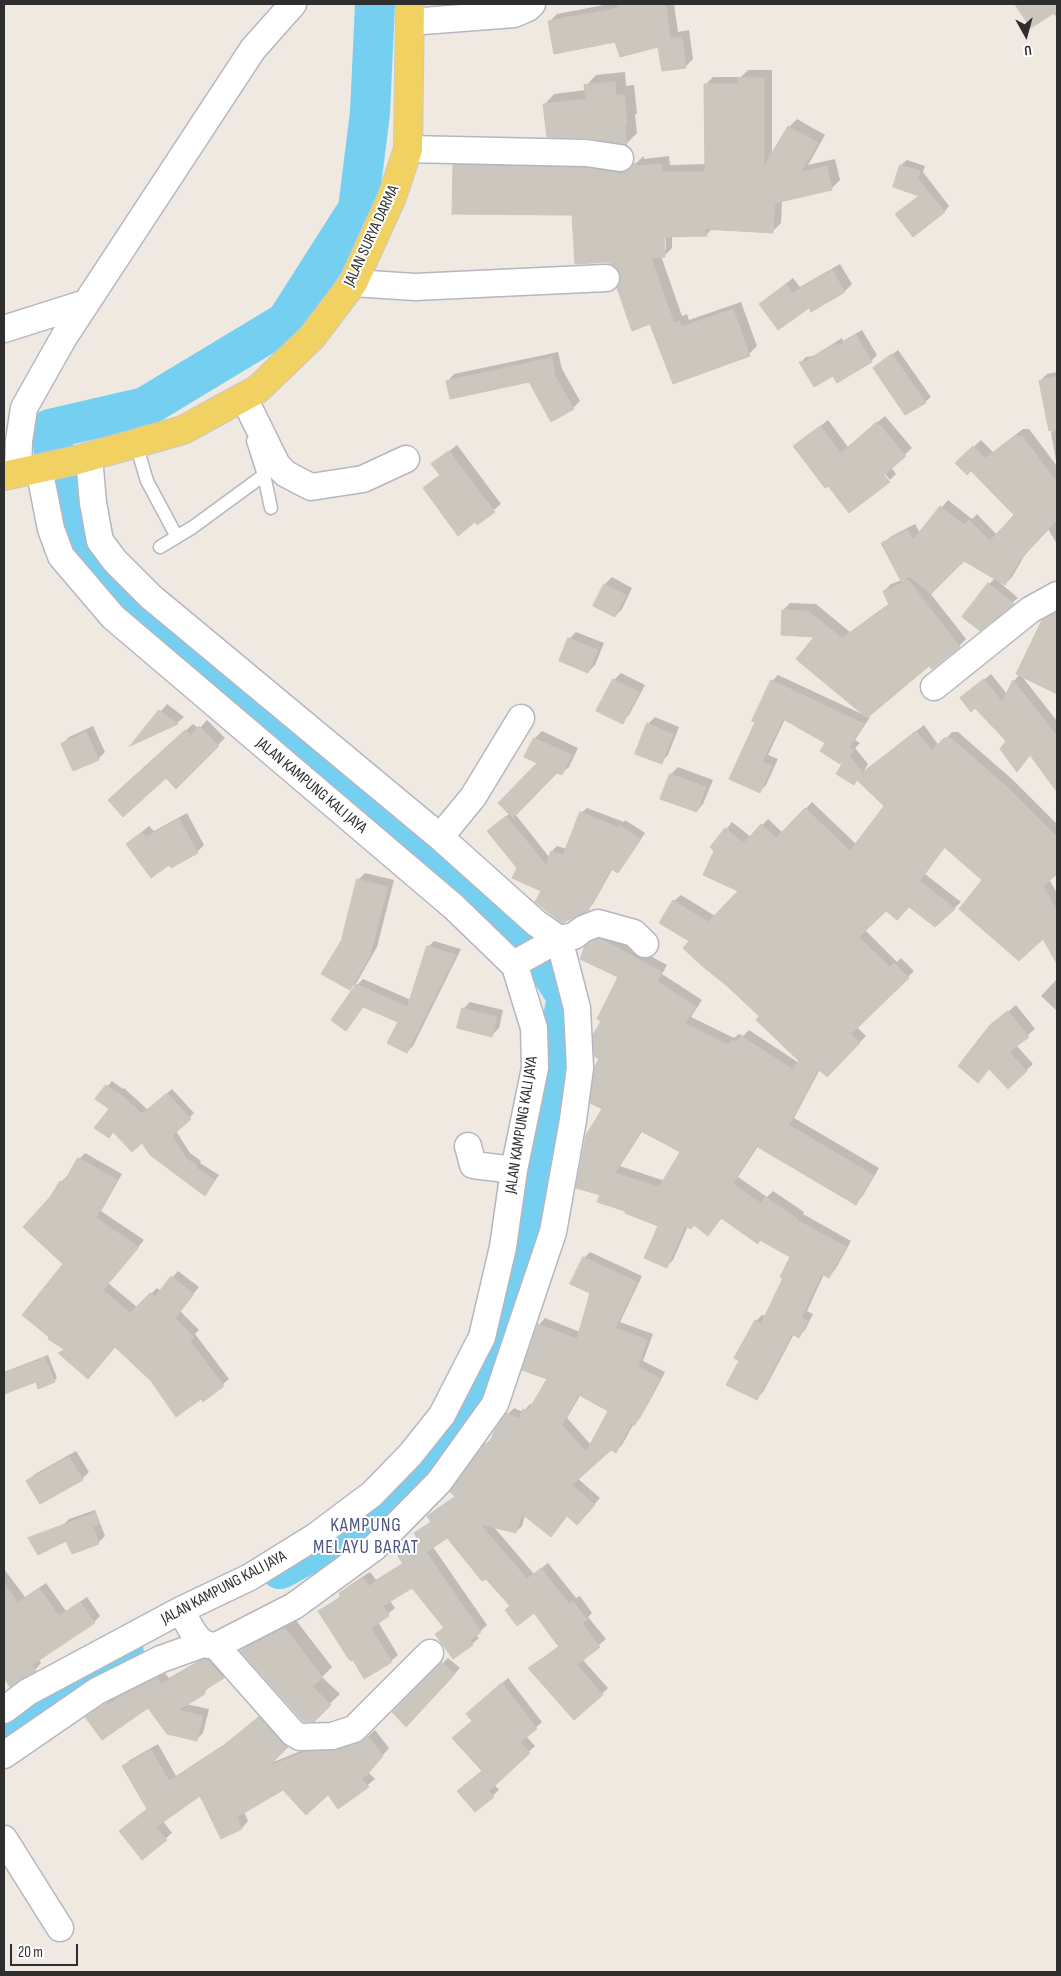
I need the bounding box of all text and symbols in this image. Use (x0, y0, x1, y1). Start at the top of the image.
north arrow (1001, 10, 1051, 60)
text: U (1023, 42, 1033, 59)
street label: JALAN SURYA DARMA (340, 182, 404, 290)
street label: JALAN KAMPUNG KALI JAYA (252, 734, 370, 838)
street label: JALAN KAMPUNG KALI JAYA (502, 1055, 542, 1195)
district label: KAMPUNG MELAYU BARAT (311, 1515, 421, 1559)
street label: JALAN KAMPUNG KALI JAYA (158, 1547, 290, 1629)
scale bar (12, 1934, 80, 1966)
text: 20 m (18, 1943, 43, 1962)

